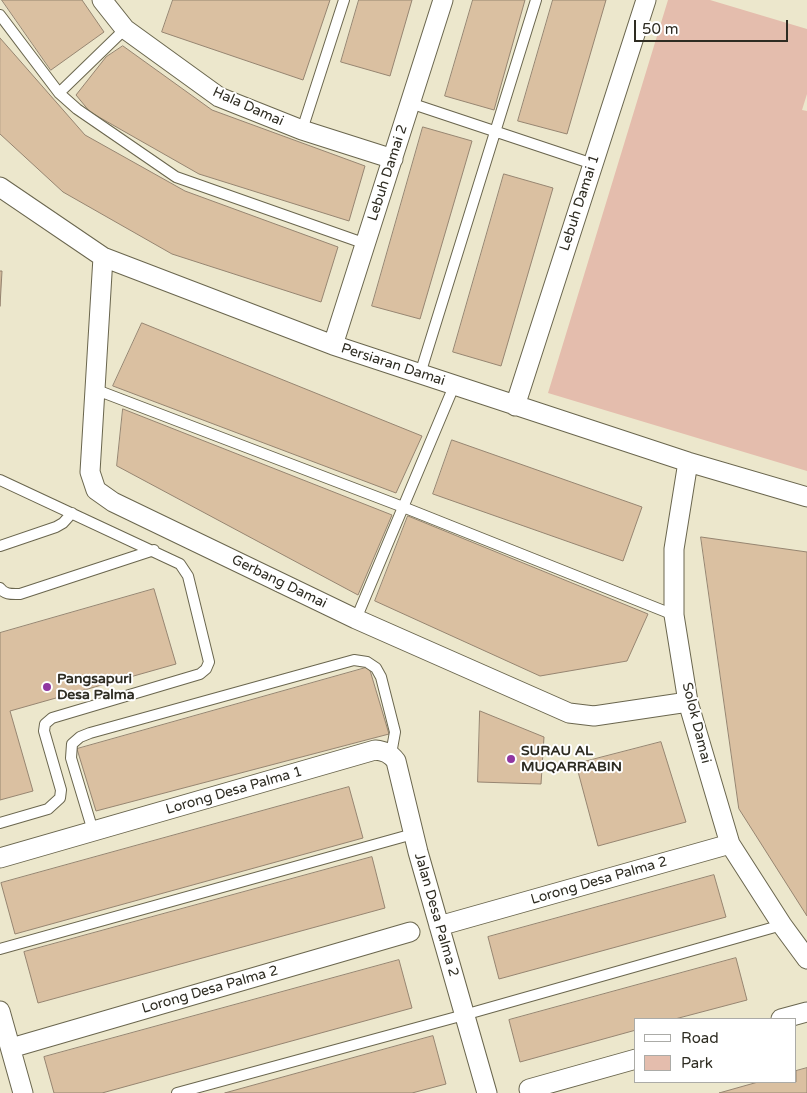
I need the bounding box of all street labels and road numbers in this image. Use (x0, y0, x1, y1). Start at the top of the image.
street label: Hala Damai (210, 84, 286, 130)
street label: Lebuh Damai 2 (364, 123, 412, 223)
street label: Lebuh Damai 1 (556, 153, 604, 253)
street label: Persiaran Damai (339, 340, 447, 390)
street label: Gerbang Damai (229, 552, 329, 612)
street label: Solok Damai (678, 681, 714, 765)
street label: Lorong Desa Palma 1 (164, 763, 304, 819)
street label: Jalan Desa Palma 2 (410, 851, 462, 979)
street label: Lorong Desa Palma 2 (529, 853, 669, 909)
street label: Lorong Desa Palma 2 (140, 962, 280, 1018)

